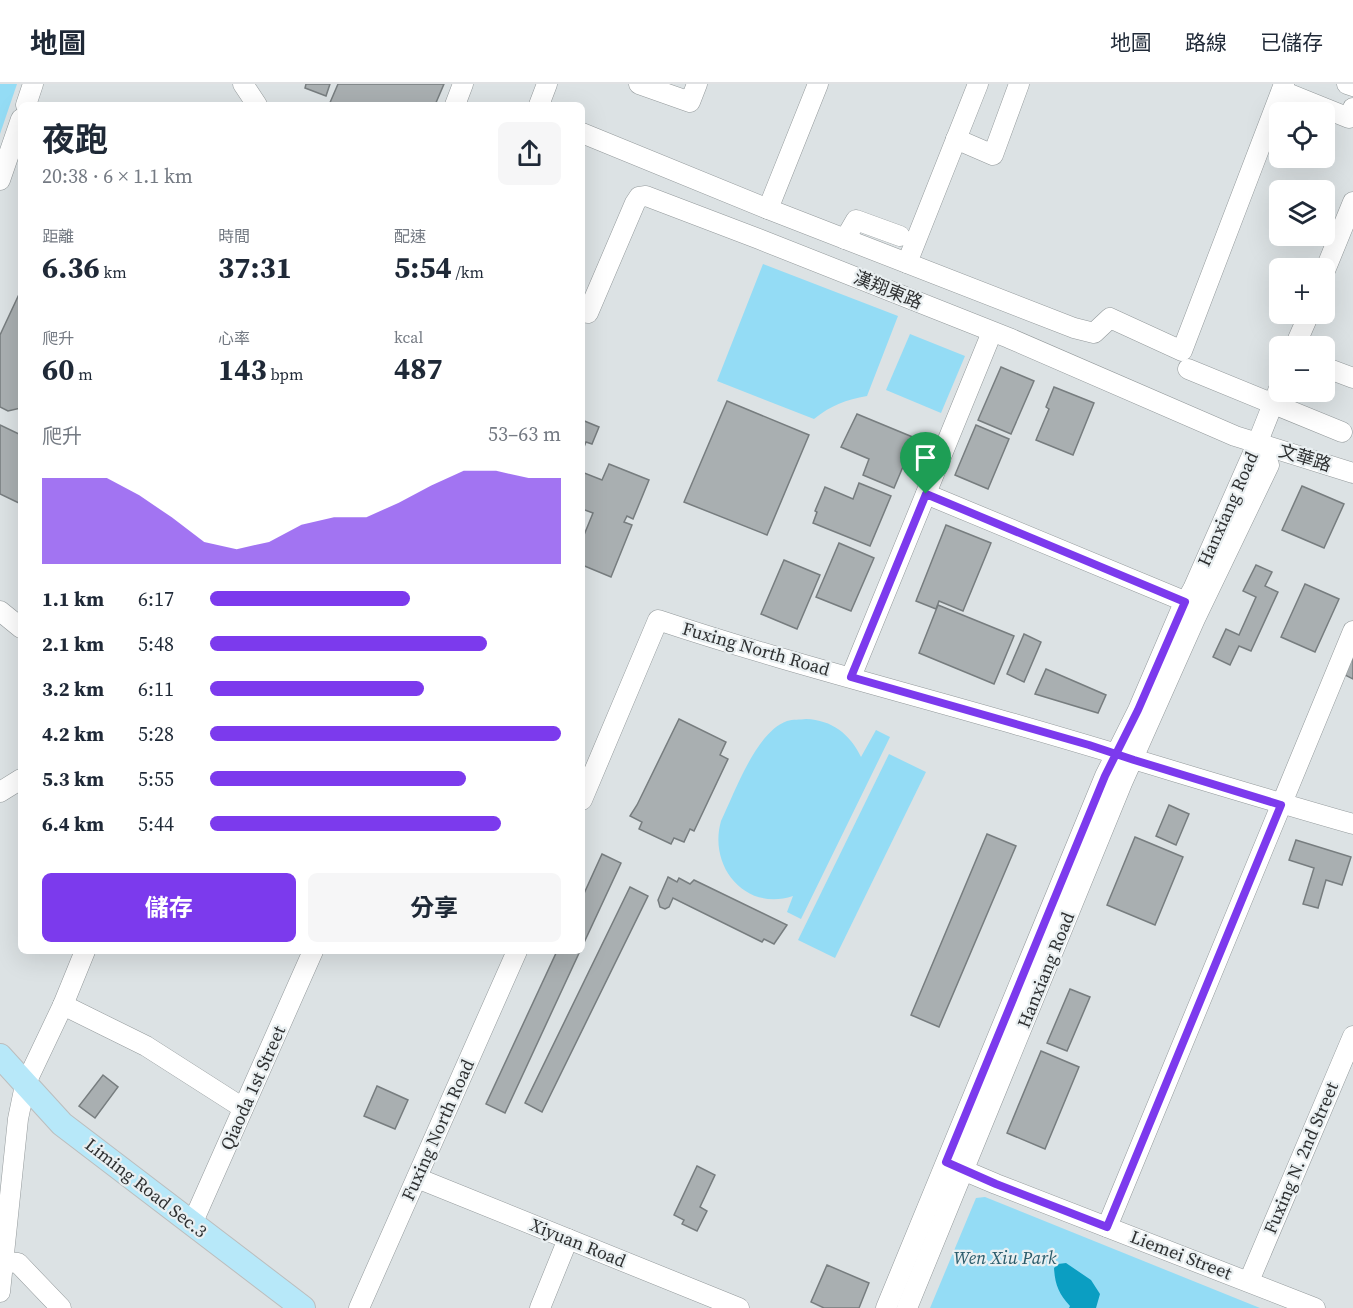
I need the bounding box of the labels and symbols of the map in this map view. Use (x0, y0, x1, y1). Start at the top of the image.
street label: 漢翔東路 (850, 264, 926, 315)
pin (900, 432, 951, 494)
street label: 文華路 (1276, 438, 1335, 477)
street label: Hanxiang Road (1191, 448, 1264, 570)
street label: Fuxing North Road (679, 616, 833, 682)
street label: Hanxiang Road (1011, 908, 1080, 1031)
street label: Qiaoda 1st Street (214, 1021, 291, 1154)
street label: Fuxing North Road (395, 1055, 480, 1204)
street label: Fuxing N. 2nd Street (1257, 1078, 1344, 1238)
street label: Liming Road Sec.3 (80, 1132, 213, 1243)
street label: Xiyuan Road (526, 1212, 630, 1273)
street label: Liemei Street (1127, 1224, 1236, 1285)
park label: Wen Xiu Park (954, 1245, 1057, 1270)

